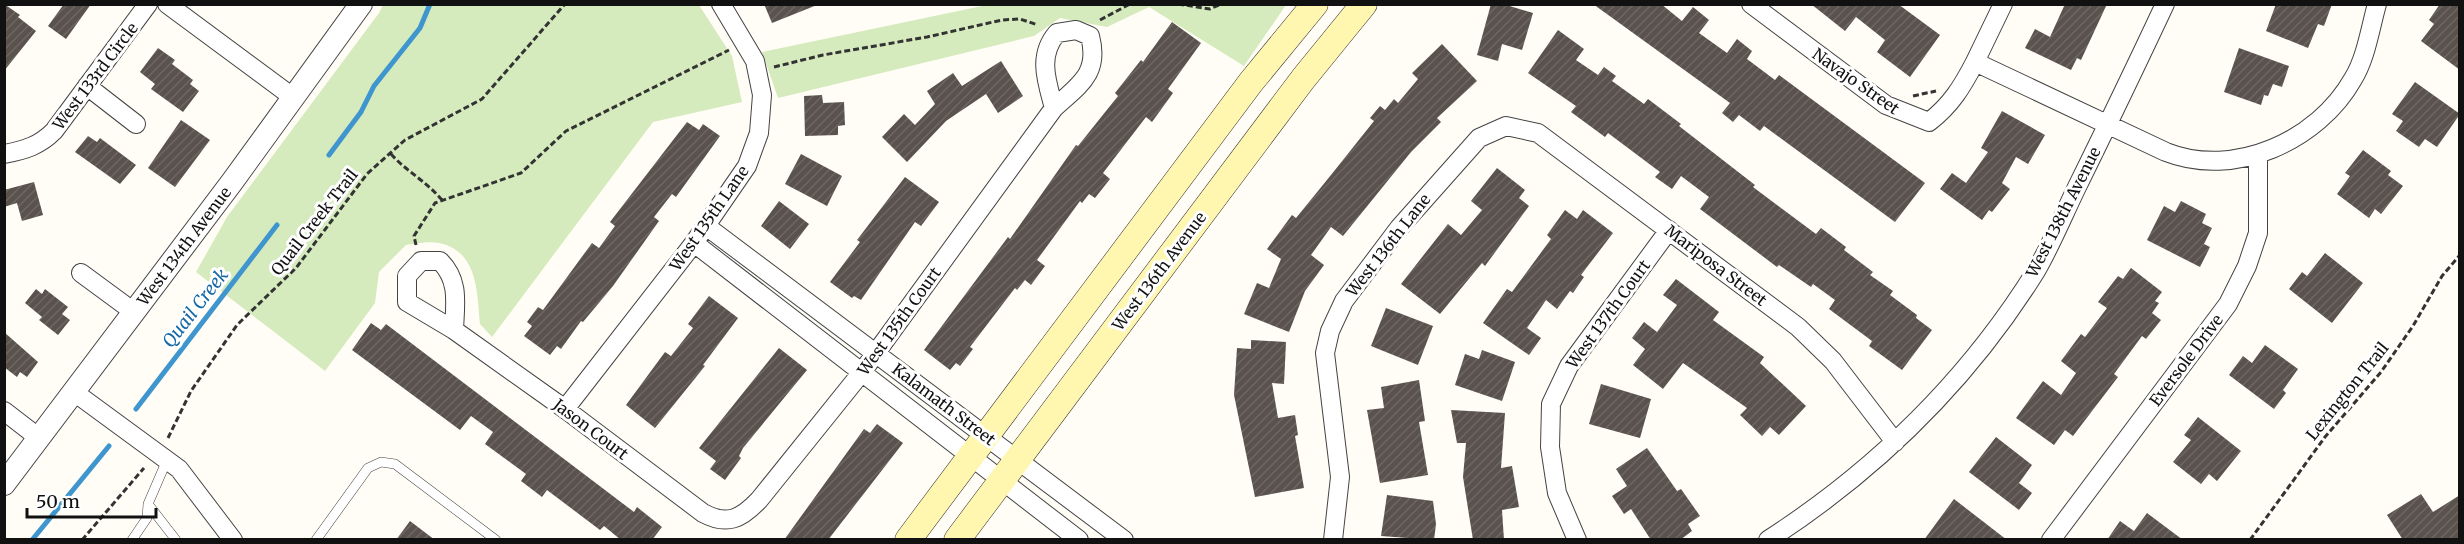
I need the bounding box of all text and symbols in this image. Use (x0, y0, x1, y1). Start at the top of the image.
street label: West 133rd Circle (48, 18, 142, 134)
street label: Navajo Street (1809, 44, 1904, 119)
street label: West 138th Avenue (2021, 144, 2104, 281)
street label: West 135th Lane (665, 162, 753, 275)
street label: Quail Creek Trail (266, 165, 362, 279)
street label: West 134th Avenue (132, 183, 235, 310)
street label: West 136th Lane (1341, 189, 1434, 301)
street label: West 136th Avenue (1107, 208, 1210, 335)
street label: Mariposa Street (1661, 220, 1772, 310)
street label: West 137th Court (1561, 255, 1655, 373)
street label: West 135th Court (852, 262, 945, 380)
water label: Quail Creek (157, 264, 233, 352)
street label: Eversole Drive (2145, 310, 2227, 410)
street label: Lexington Trail (2301, 338, 2393, 444)
street label: Kalamath Street (888, 359, 1000, 450)
street label: Jason Court (549, 394, 633, 464)
scale bar (27, 481, 156, 519)
text: 50 m (36, 490, 80, 513)

